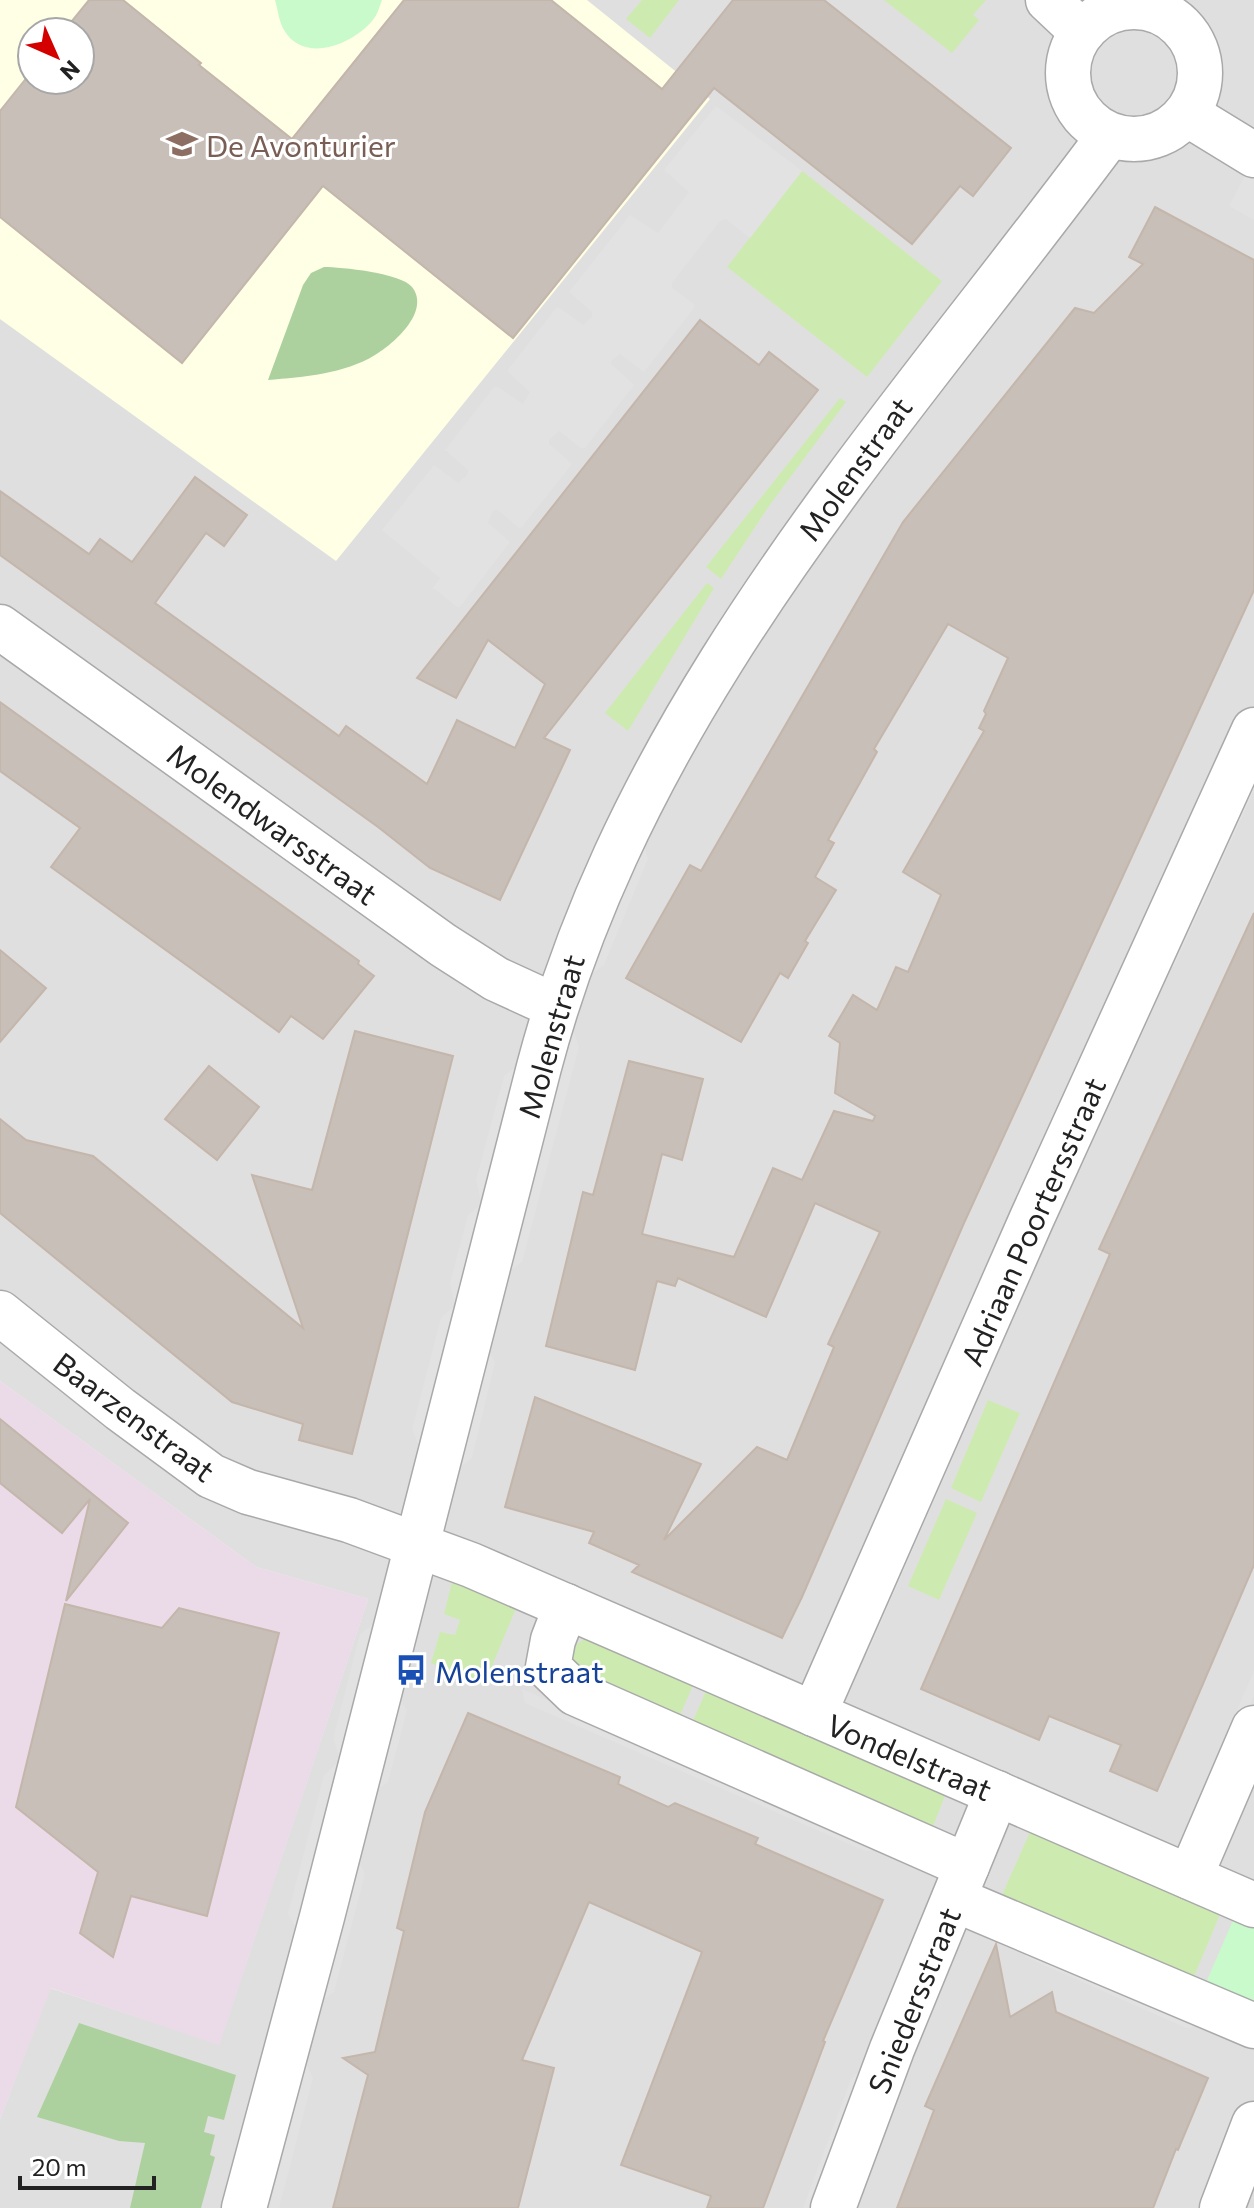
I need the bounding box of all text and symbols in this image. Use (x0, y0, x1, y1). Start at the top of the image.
north arrow (16, 16, 96, 96)
text: N (55, 55, 86, 86)
place label: De Avonturier (206, 126, 396, 163)
school or university icon: De Avonturier (165, 127, 199, 161)
street label: Molenstraat (790, 389, 918, 547)
street label: Molendwarsstraat (161, 734, 385, 912)
street label: Molenstraat (509, 950, 591, 1122)
street label: Adriaan Poortersstraat (952, 1071, 1112, 1371)
street label: Baarzenstraat (47, 1343, 223, 1489)
place label: Molenstraat (435, 1652, 603, 1689)
bus stop icon: Molenstraat (394, 1653, 428, 1687)
street label: Vondelstraat (822, 1705, 998, 1807)
street label: Sniedersstraat (859, 1901, 967, 2099)
scale bar (20, 2140, 154, 2190)
text: 20 m (32, 2152, 86, 2181)

